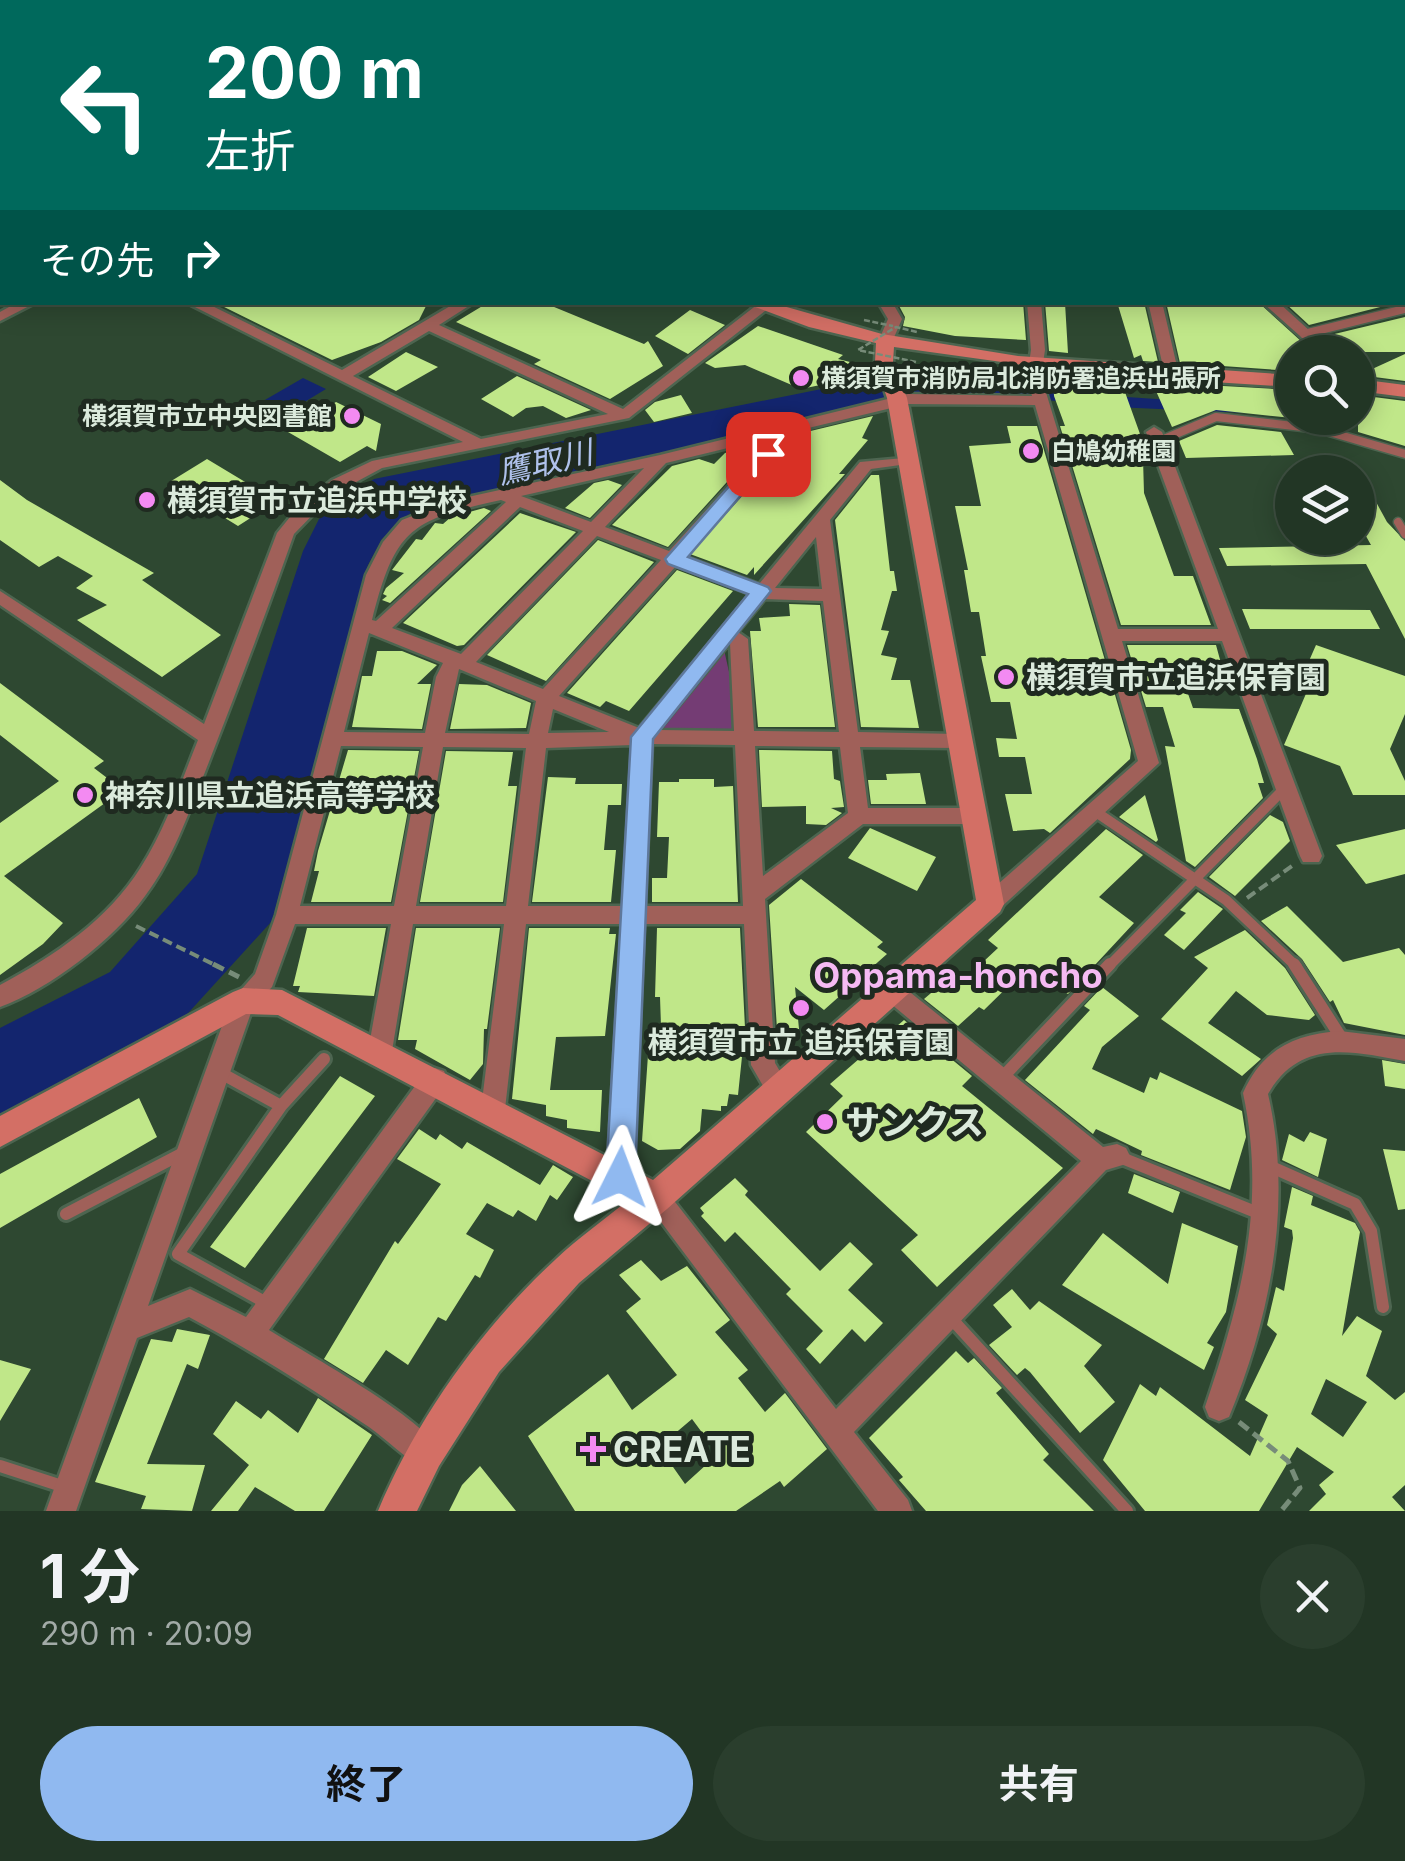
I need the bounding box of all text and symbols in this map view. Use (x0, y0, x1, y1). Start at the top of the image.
text: 200 m (205, 30, 424, 115)
icon: left (40, 40, 170, 170)
text: 左折 (205, 123, 295, 178)
icon: right (174, 230, 229, 285)
text: その先 (40, 237, 154, 283)
map controls (1275, 335, 1375, 555)
button: search (1275, 335, 1375, 435)
place label: 横須賀市消防局北消防署追浜出張所 (821, 363, 1221, 393)
marker: 横須賀市消防局北消防署追浜出張所 (790, 367, 812, 389)
place label: 横須賀市立中央図書館 (82, 401, 332, 431)
marker: 横須賀市立中央図書館 (341, 405, 363, 427)
pin (726, 412, 811, 497)
icon: arrive (741, 427, 796, 482)
water label: 鷹取川 (494, 432, 599, 492)
place label: 白鳩幼稚園 (1051, 436, 1176, 466)
marker: 白鳩幼稚園 (1020, 440, 1042, 462)
button: layers (1275, 455, 1375, 555)
place label: 横須賀市立追浜中学校 (167, 482, 467, 518)
marker: 横須賀市立追浜中学校 (136, 489, 158, 511)
place label: 横須賀市立追浜保育園 (1026, 659, 1326, 695)
marker: 横須賀市立追浜保育園 (995, 666, 1017, 688)
place label: 神奈川県立追浜高等学校 (105, 777, 435, 813)
marker: 神奈川県立追浜高等学校 (74, 784, 96, 806)
district label: Oppama-honcho (813, 954, 1103, 996)
marker: 横須賀市立 追浜保育園 (790, 997, 812, 1019)
place label: 横須賀市立 追浜保育園 (647, 1024, 955, 1060)
place label: サンクス (845, 1101, 984, 1143)
marker: サンクス (814, 1111, 836, 1133)
position arrow (568, 1125, 672, 1229)
place label: CREATE (613, 1428, 751, 1470)
marker: CREATE (582, 1438, 604, 1460)
text: 1 分 (40, 1540, 140, 1612)
button: close (1260, 1544, 1365, 1649)
text: 290 m · 20:09 (40, 1614, 253, 1653)
button: 終了 (40, 1726, 693, 1841)
button: 共有 (713, 1726, 1365, 1841)

